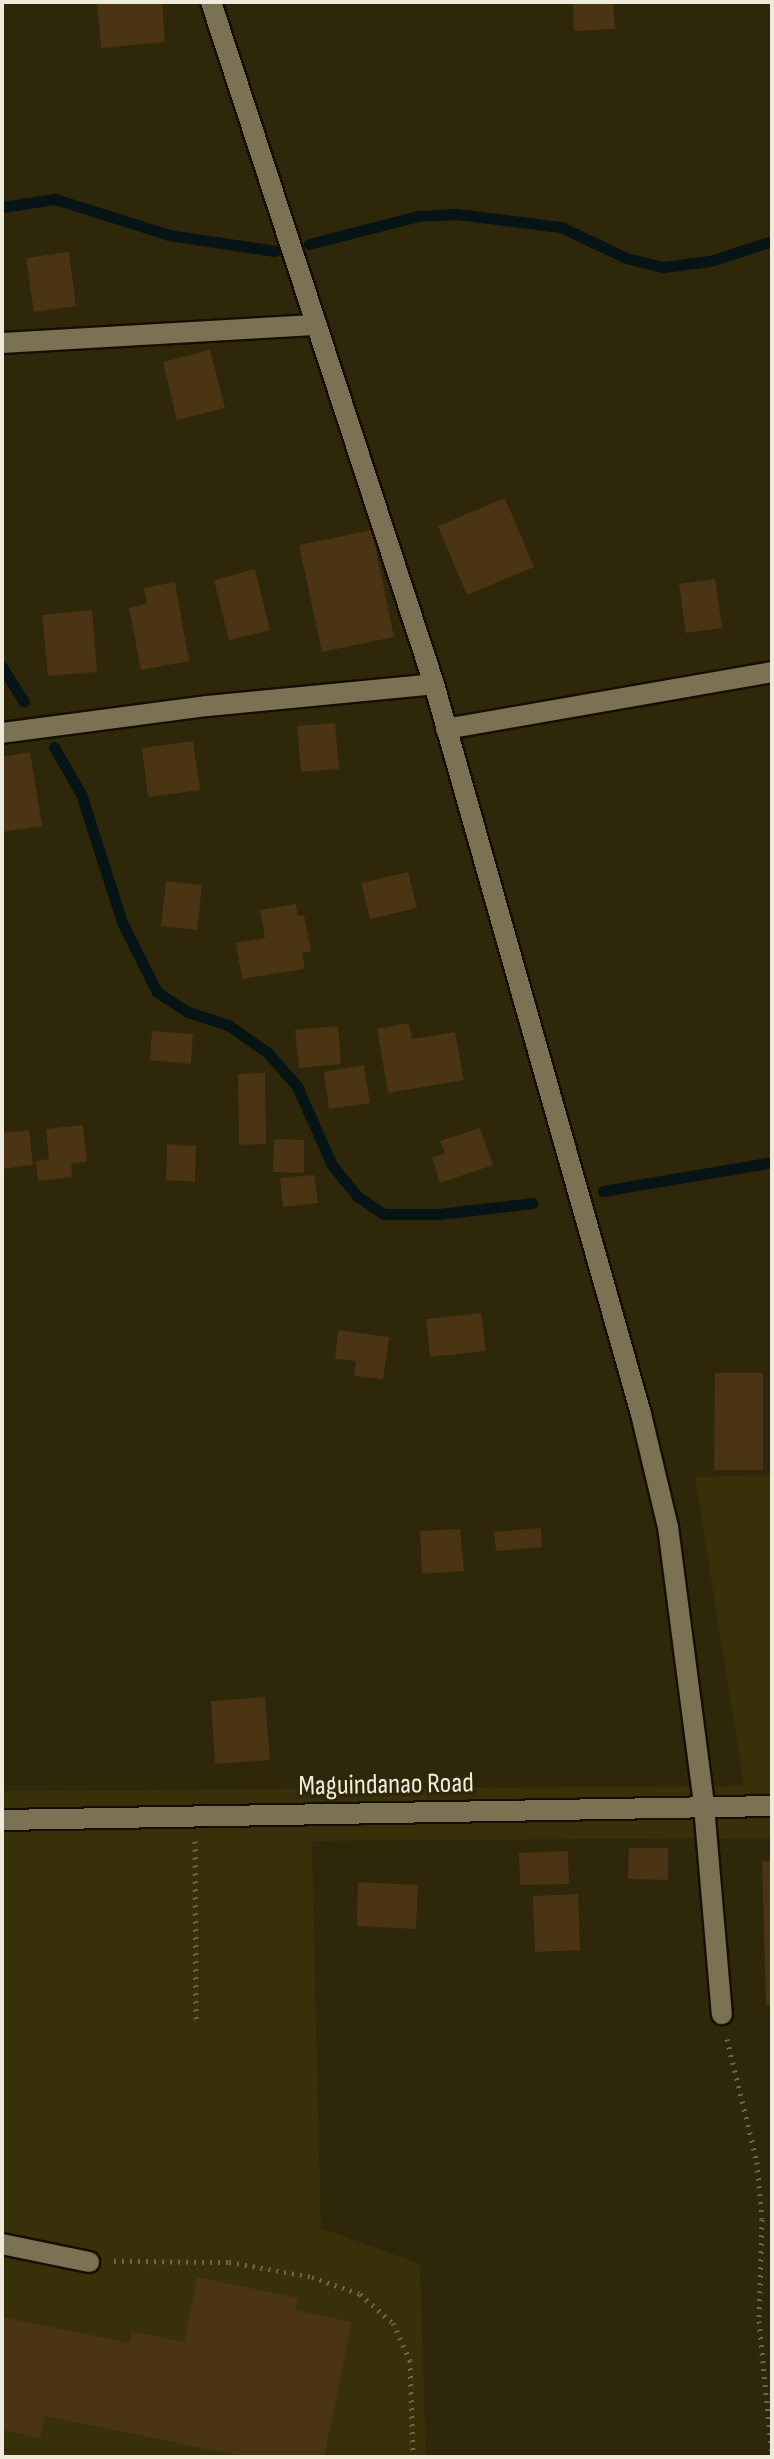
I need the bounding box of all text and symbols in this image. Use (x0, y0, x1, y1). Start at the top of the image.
street label: Maguindanao Road (298, 1767, 474, 1803)

